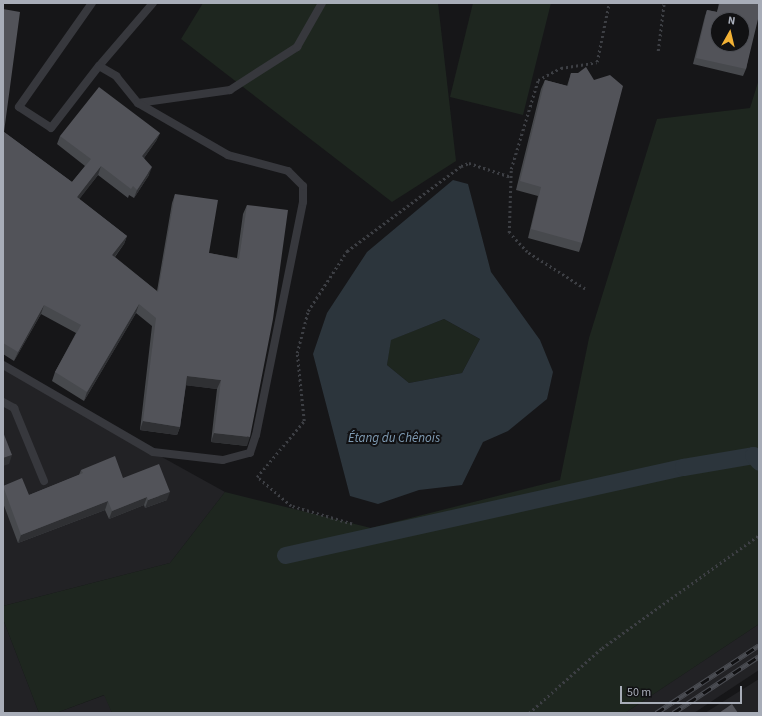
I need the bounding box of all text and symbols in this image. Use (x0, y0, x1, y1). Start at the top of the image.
north arrow (710, 12, 750, 52)
text: N (727, 13, 736, 29)
water label: Étang du Chênois (348, 430, 440, 446)
scale bar (622, 678, 744, 704)
text: 50 m (627, 684, 651, 701)

